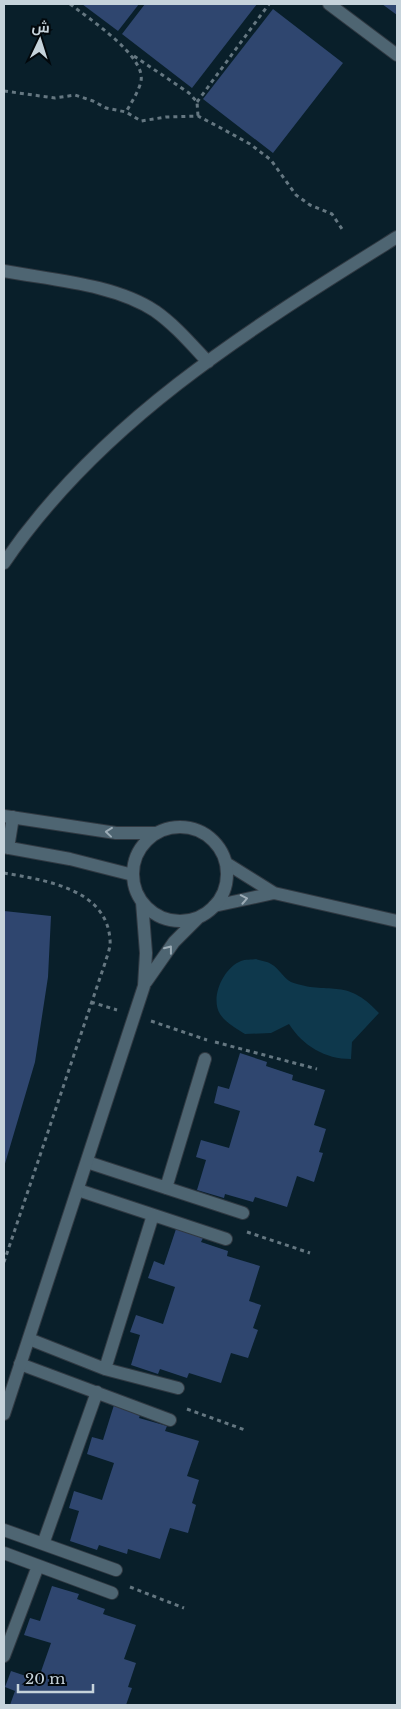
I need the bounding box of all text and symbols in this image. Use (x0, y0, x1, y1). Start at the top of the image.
north arrow (15, 15, 65, 65)
text: ش (31, 17, 51, 37)
one-way arrow (104, 827, 112, 838)
one-way arrow (239, 895, 248, 905)
one-way arrow (163, 946, 171, 955)
scale bar (18, 1662, 92, 1694)
text: 20 m (25, 1669, 65, 1688)

